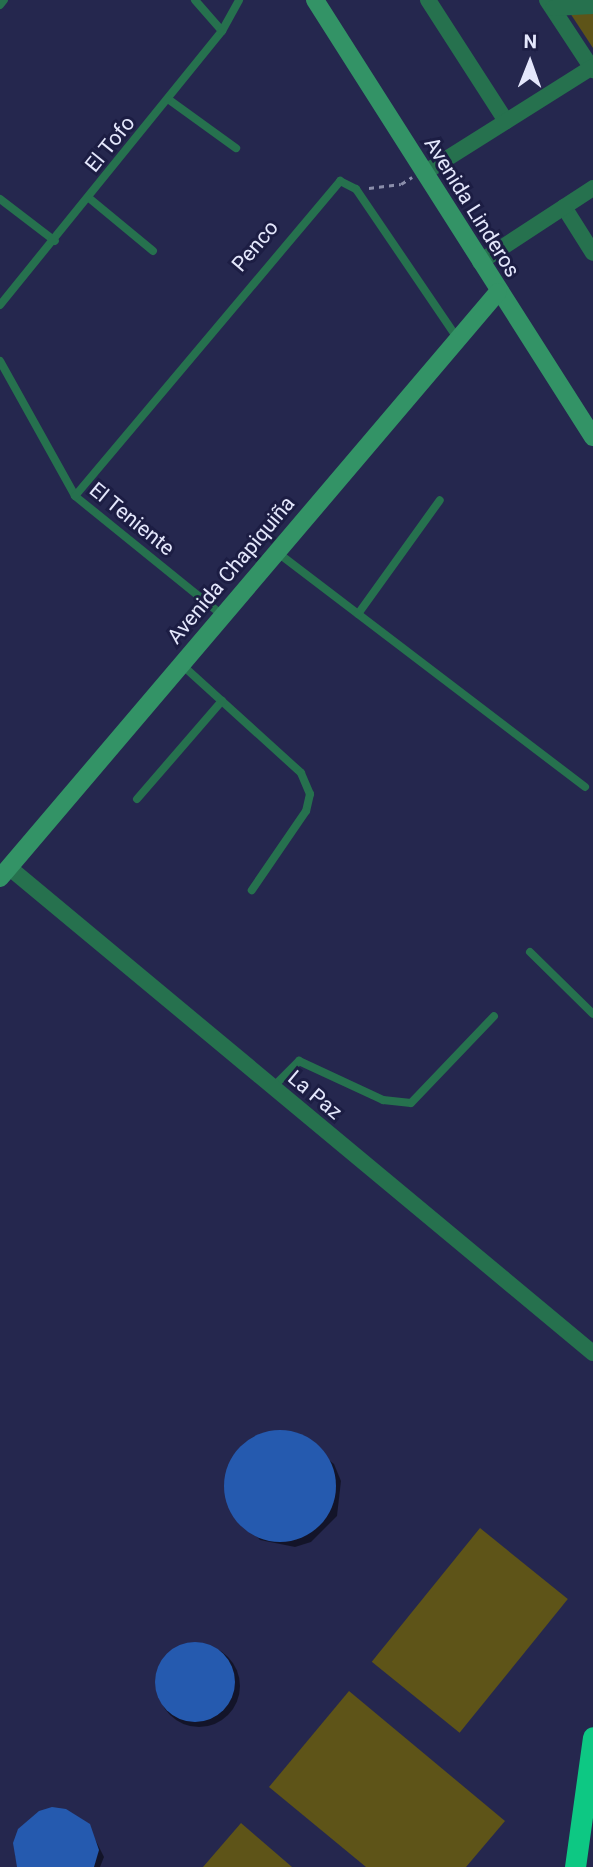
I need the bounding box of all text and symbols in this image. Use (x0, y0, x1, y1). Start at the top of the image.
north arrow (495, 28, 565, 98)
text: N (523, 30, 537, 53)
street label: El Tofo (80, 111, 140, 177)
street label: Avenida Linderos (419, 132, 525, 282)
street label: Penco (226, 215, 284, 277)
street label: El Teniente (84, 477, 180, 561)
street label: Avenida Chapiquiña (162, 491, 300, 649)
street label: La Paz (283, 1065, 347, 1125)

